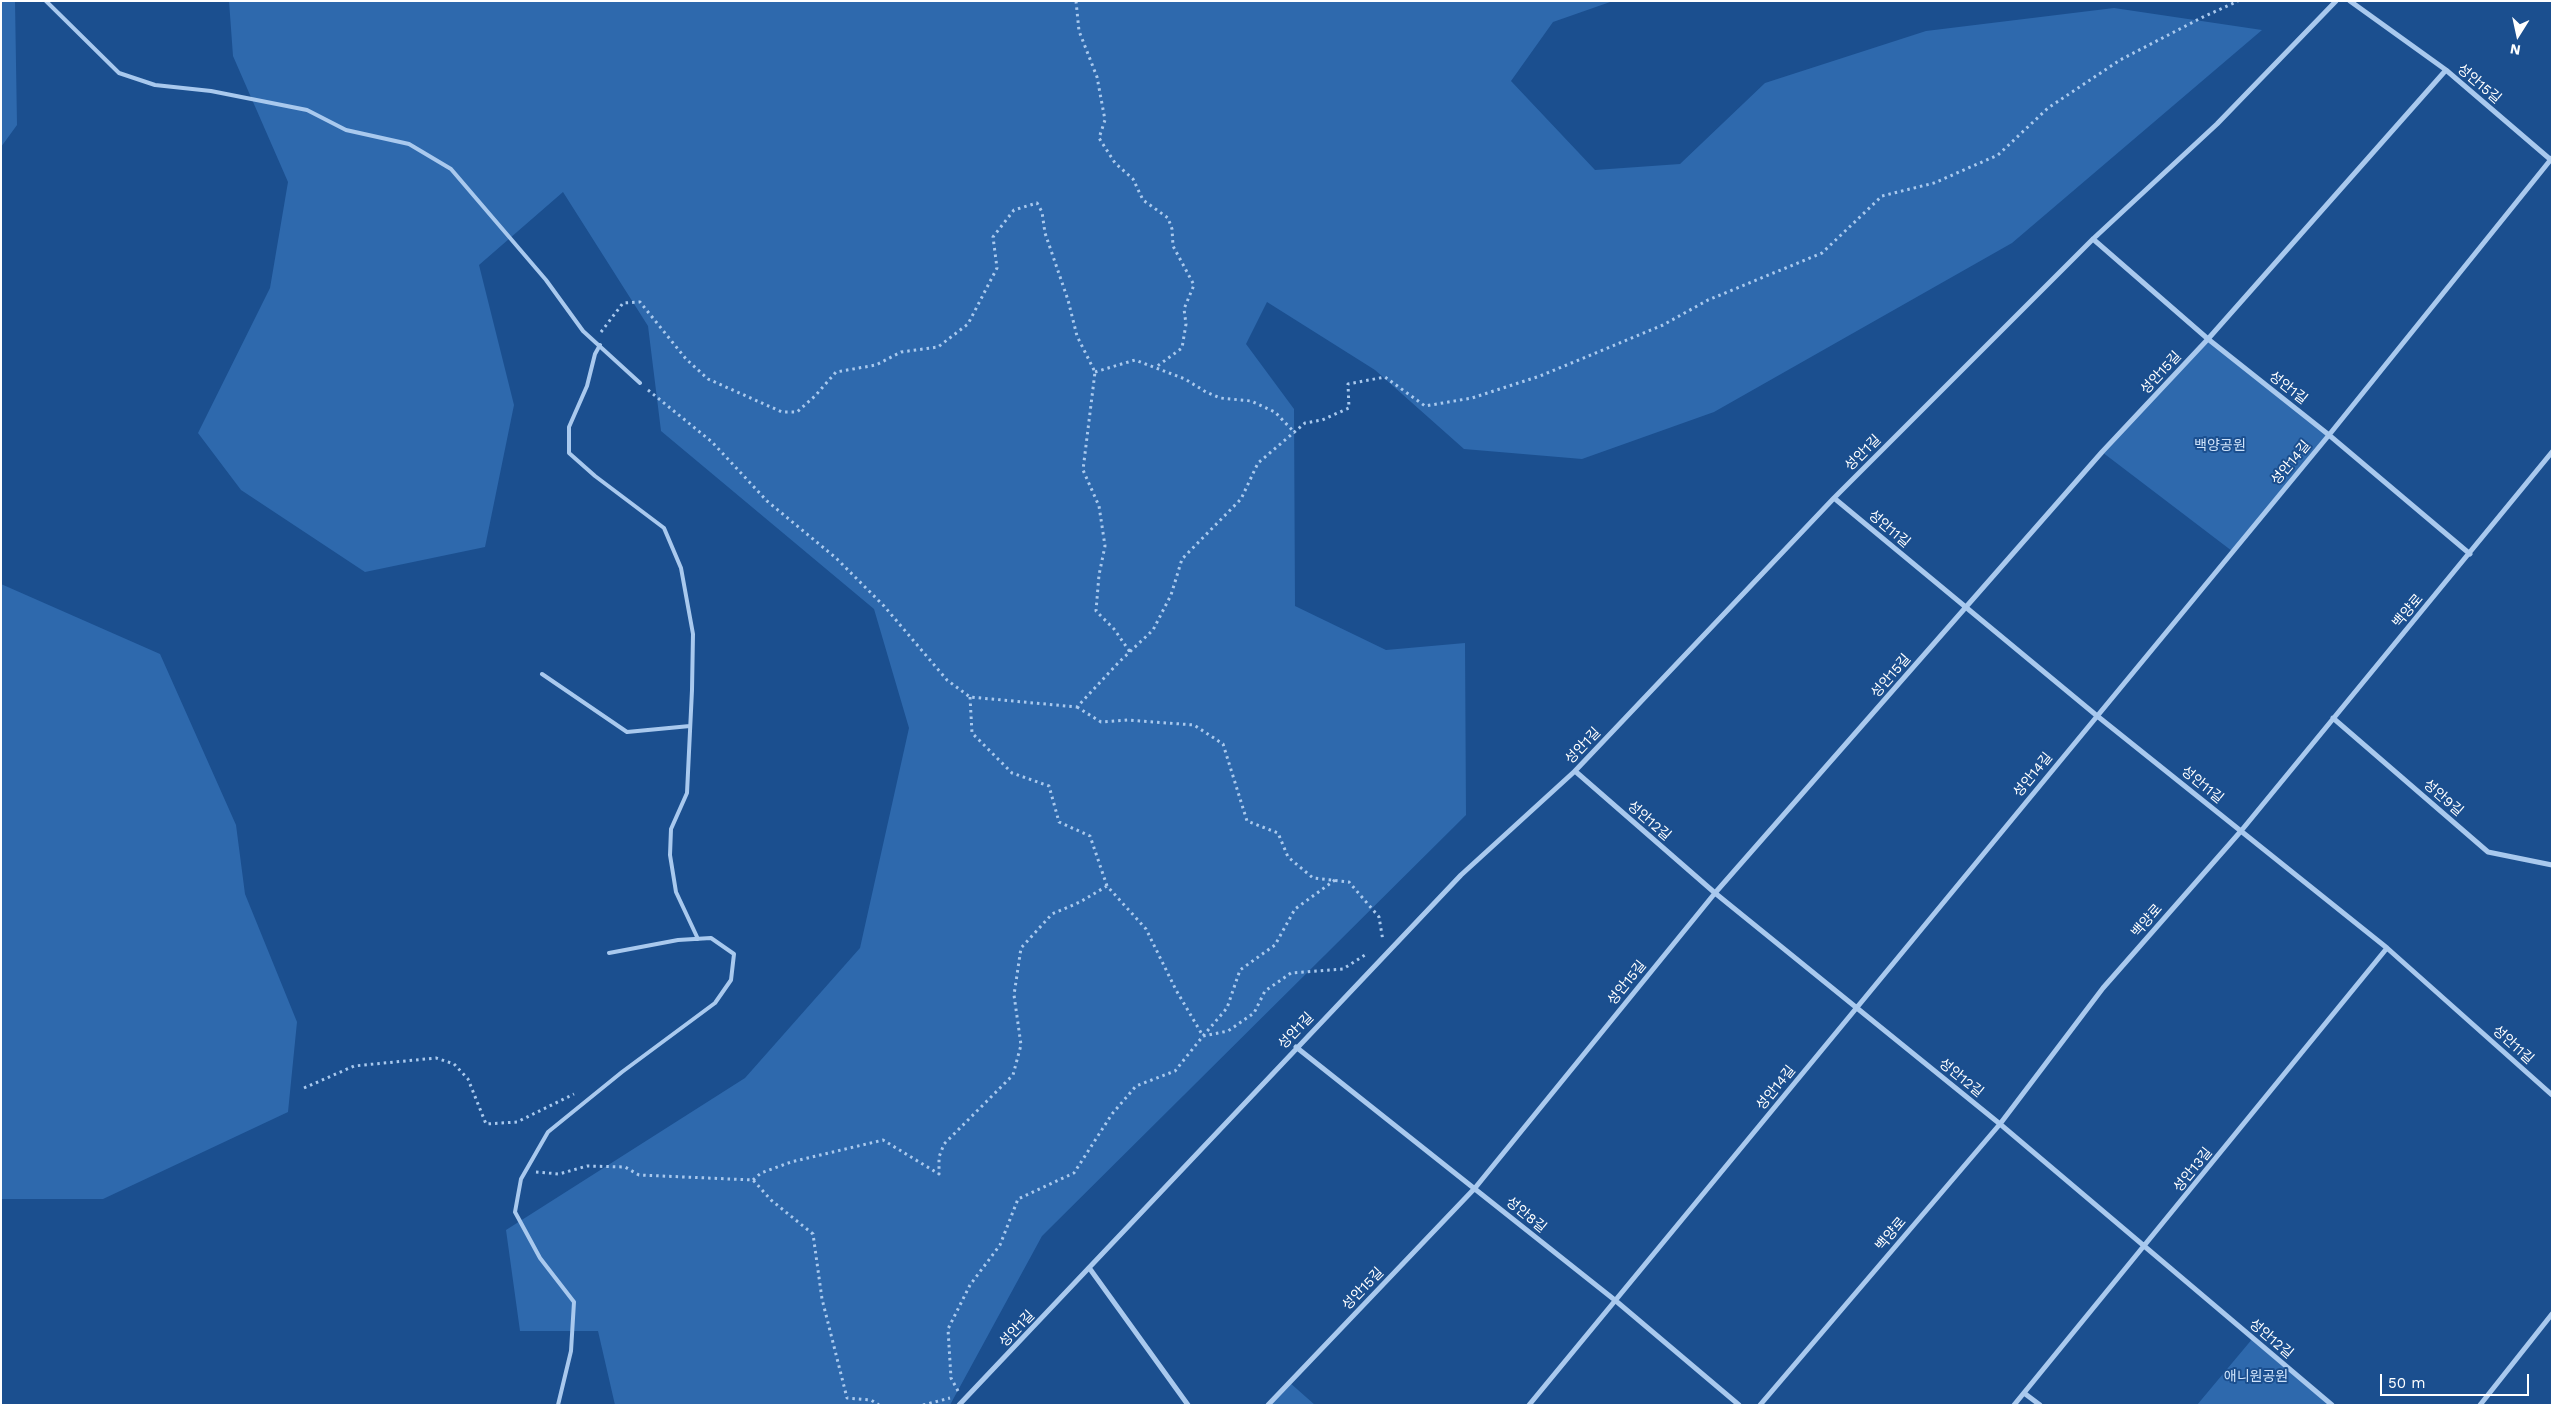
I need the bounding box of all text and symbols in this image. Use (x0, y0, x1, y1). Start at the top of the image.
north arrow (2493, 10, 2543, 60)
text: N (2509, 41, 2522, 59)
street label: 성안15길 (2454, 61, 2504, 107)
street label: 성안15길 (2137, 348, 2185, 398)
street label: 성안1길 (2265, 368, 2311, 408)
street label: 성안1길 (1841, 431, 1885, 475)
street label: 성안14길 (2268, 437, 2314, 489)
park label: 백양공원 (2194, 438, 2246, 454)
street label: 성안11길 (1865, 507, 1913, 551)
street label: 백양로 (2389, 591, 2427, 631)
street label: 성안15길 (1868, 651, 1914, 701)
street label: 성안1길 (1562, 724, 1604, 768)
street label: 성안14길 (2010, 749, 2056, 801)
street label: 성안11길 (2177, 763, 2227, 807)
street label: 성안9길 (2420, 776, 2466, 820)
street label: 성안12길 (1624, 798, 1674, 844)
street label: 백양로 (2128, 901, 2166, 941)
street label: 성안15길 (1604, 957, 1650, 1009)
street label: 성안1길 (1275, 1009, 1317, 1053)
street label: 성안11길 (2489, 1022, 2537, 1068)
street label: 성안12길 (1935, 1055, 1987, 1101)
street label: 성안14길 (1753, 1062, 1799, 1114)
street label: 성안13길 (2170, 1144, 2216, 1196)
street label: 성안8길 (1502, 1194, 1550, 1236)
street label: 백양로 (1872, 1214, 1910, 1254)
street label: 성안15길 (1339, 1264, 1387, 1314)
street label: 성안1길 (996, 1307, 1038, 1351)
street label: 성안12길 (2246, 1316, 2296, 1362)
scale bar (2383, 1364, 2532, 1396)
park label: 애니원공원 (2224, 1369, 2288, 1385)
text: 50 m (2388, 1374, 2425, 1392)

